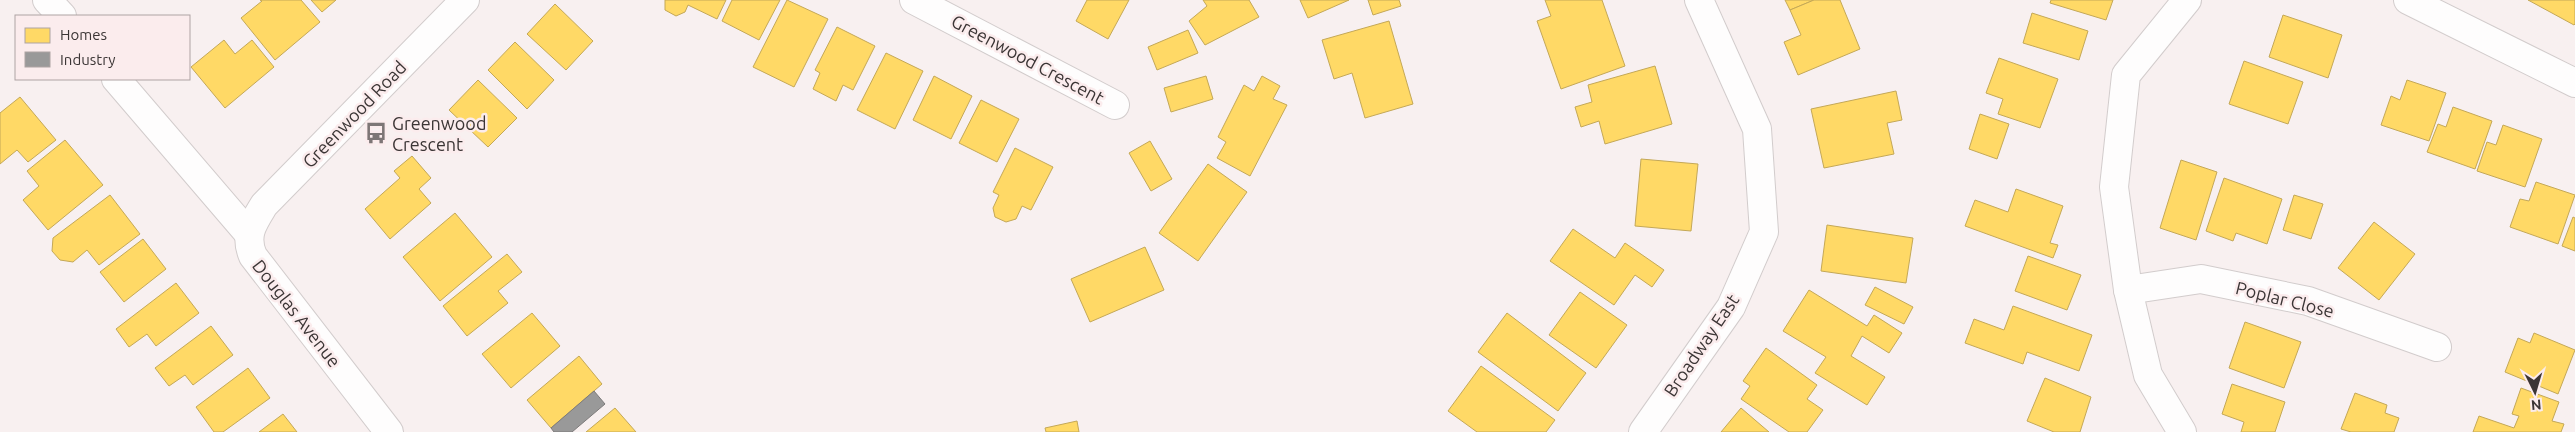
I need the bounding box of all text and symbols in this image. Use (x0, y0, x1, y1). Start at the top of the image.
street label: Greenwood Crescent (948, 10, 1108, 108)
legend (15, 15, 190, 80)
text: Homes (60, 26, 107, 43)
text: Industry (60, 51, 115, 68)
street label: Greenwood Road (298, 57, 410, 171)
place label: Greenwood Crescent (392, 113, 486, 154)
bus stop icon: Greenwood Crescent (363, 120, 389, 146)
street label: Douglas Avenue (249, 255, 345, 371)
street label: Poplar Close (2234, 277, 2336, 321)
street label: Broadway East (1660, 290, 1742, 400)
north arrow (2510, 367, 2560, 417)
text: N (2530, 397, 2542, 413)

